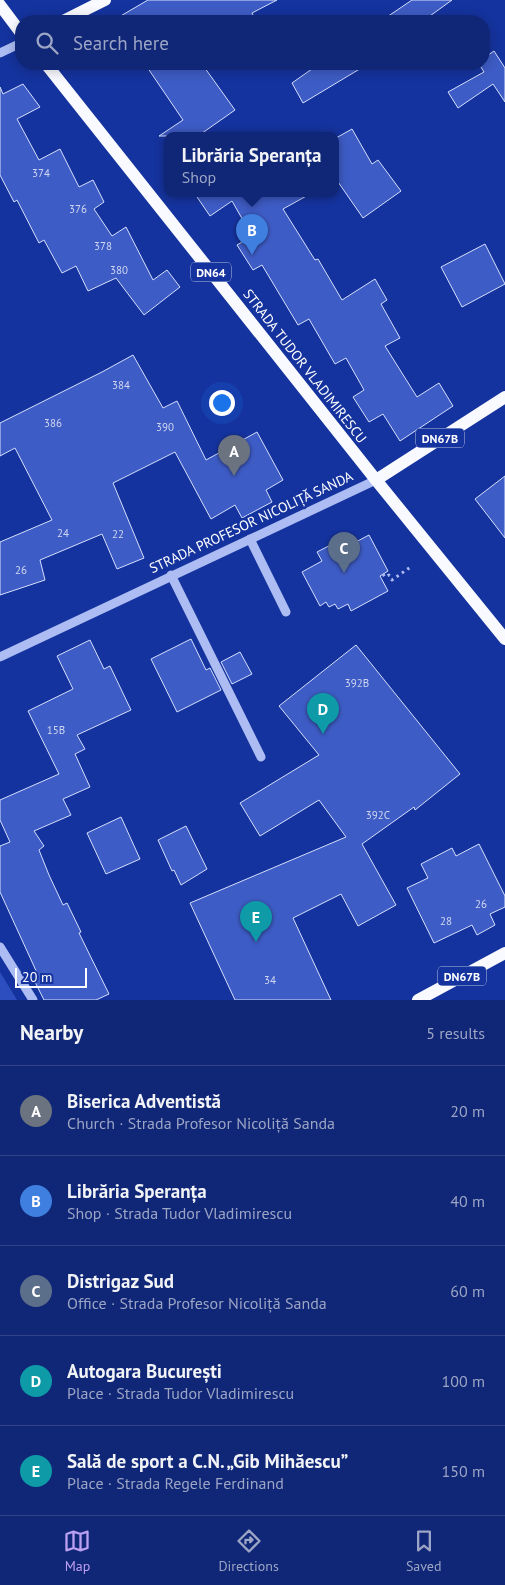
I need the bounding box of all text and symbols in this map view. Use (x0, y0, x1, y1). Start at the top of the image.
search box (15, 15, 490, 70)
icon: search (33, 29, 61, 57)
text: Search here (73, 31, 169, 55)
popup (164, 132, 339, 197)
text: Librăria Speranța (182, 143, 321, 167)
house number: 374 (32, 166, 50, 180)
text: Shop (182, 167, 216, 187)
house number: 376 (69, 202, 87, 216)
pin: B (236, 214, 268, 255)
house number: 378 (94, 239, 112, 253)
road number: DN64 (191, 262, 231, 282)
house number: 380 (110, 263, 128, 277)
street label: STRADA TUDOR VLADIMIRESCU (239, 285, 371, 447)
house number: 384 (112, 378, 130, 392)
your location (209, 390, 235, 416)
house number: 386 (44, 416, 62, 430)
house number: 390 (156, 420, 174, 434)
road number: DN67B (416, 428, 464, 448)
pin: A (218, 435, 250, 476)
street label: STRADA PROFESOR NICOLIȚĂ SANDA (146, 467, 356, 577)
house number: 24 (57, 526, 69, 540)
house number: 22 (112, 527, 124, 541)
pin: C (328, 532, 360, 573)
house number: 26 (15, 563, 27, 577)
house number: 392B (345, 676, 369, 690)
pin: D (307, 693, 339, 734)
house number: 15B (47, 723, 65, 737)
house number: 392C (366, 808, 390, 822)
house number: 26 (475, 897, 487, 911)
pin: E (240, 901, 272, 942)
house number: 28 (440, 914, 452, 928)
scale bar (15, 965, 88, 988)
road number: DN67B (438, 966, 486, 986)
text: 20 m (22, 968, 52, 986)
house number: 34 (264, 973, 276, 987)
text: Nearby (20, 1019, 83, 1046)
text: 5 results (426, 1023, 485, 1043)
text: Biserica Adventistă (67, 1089, 221, 1113)
text: A (31, 1101, 41, 1121)
text: 20 m (450, 1101, 485, 1121)
text: Church · Strada Profesor Nicoliță Sanda (67, 1113, 335, 1133)
text: Librăria Speranța (67, 1179, 207, 1203)
text: B (31, 1191, 41, 1211)
text: 40 m (450, 1191, 485, 1211)
text: Shop · Strada Tudor Vladimirescu (67, 1203, 292, 1223)
text: Distrigaz Sud (67, 1269, 174, 1293)
text: C (32, 1281, 40, 1301)
text: 60 m (450, 1281, 485, 1301)
text: Office · Strada Profesor Nicoliță Sanda (67, 1293, 327, 1313)
text: Autogara București (67, 1359, 222, 1383)
text: D (31, 1371, 41, 1391)
text: 100 m (442, 1371, 485, 1391)
text: Place · Strada Tudor Vladimirescu (67, 1383, 294, 1403)
text: Sală de sport a C.N. „Gib Mihăescu” (67, 1449, 348, 1473)
text: E (32, 1461, 40, 1481)
text: 150 m (442, 1461, 485, 1481)
text: Place · Strada Regele Ferdinand (67, 1473, 284, 1493)
tab: Map (63, 1527, 91, 1575)
tab: Directions (218, 1527, 279, 1575)
tab: Saved (406, 1527, 442, 1575)

